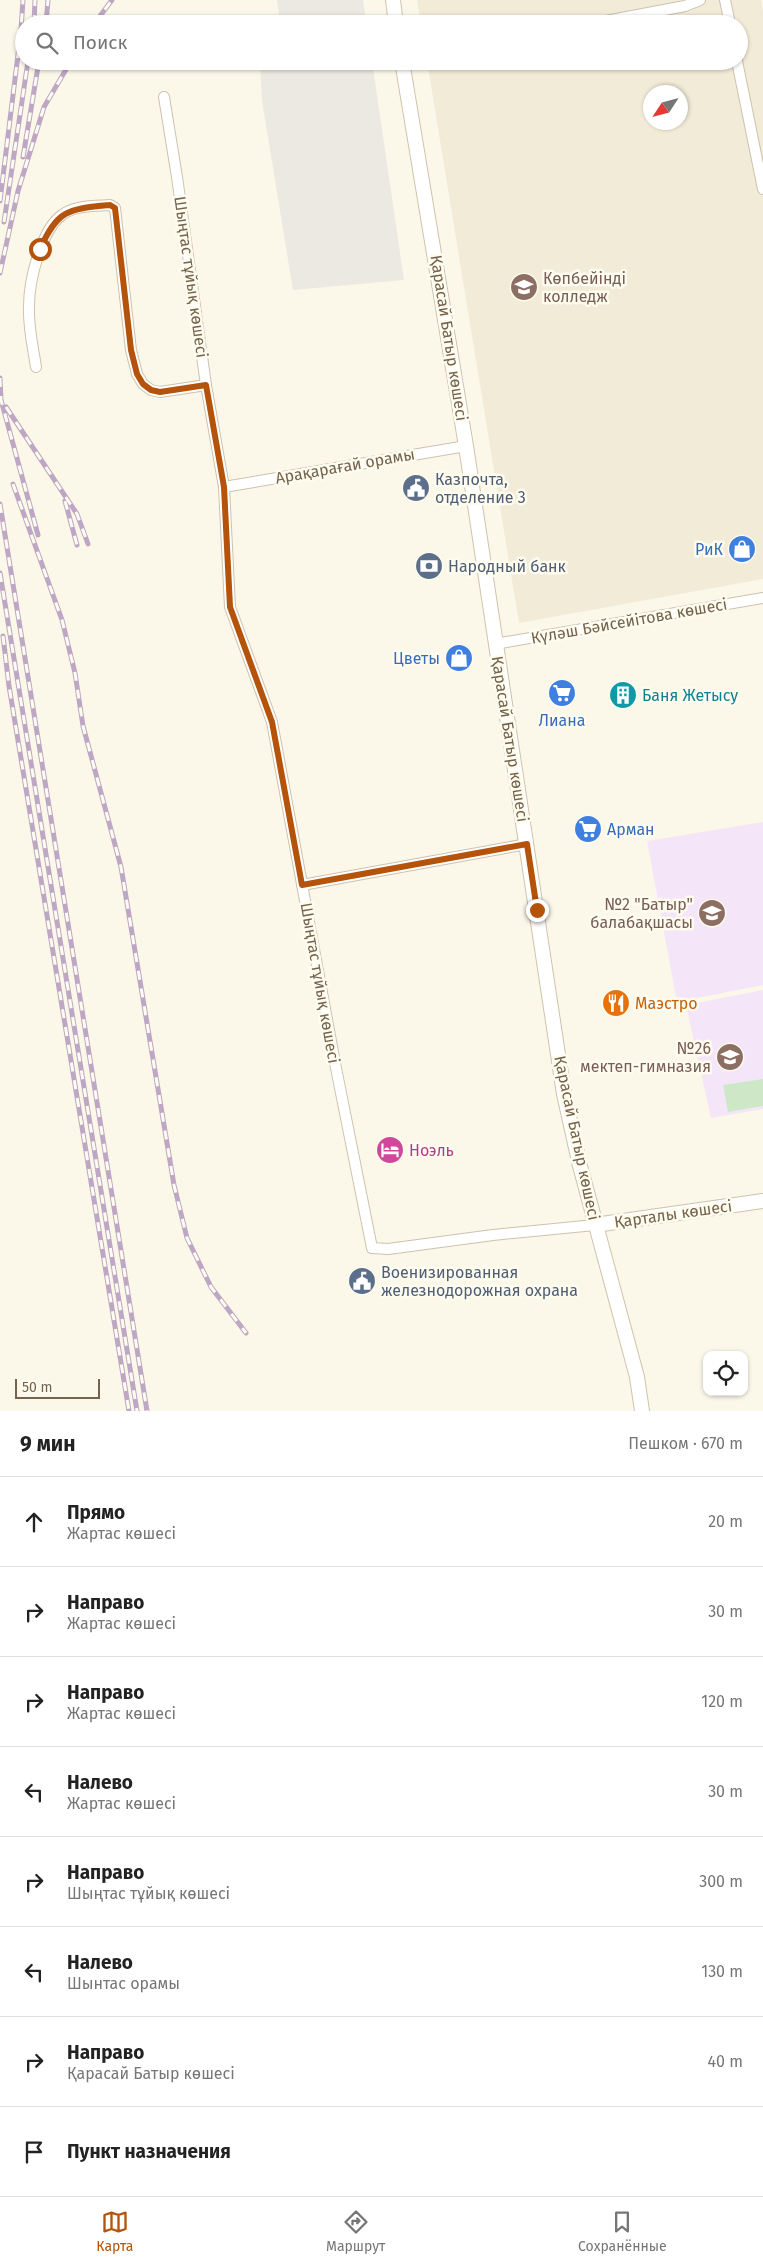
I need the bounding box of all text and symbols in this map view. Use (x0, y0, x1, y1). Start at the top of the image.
search box (15, 15, 748, 70)
icon: search (33, 29, 61, 57)
text: Поиск (73, 31, 127, 54)
north arrow (643, 85, 688, 130)
street label: Шыңтас тұйық көшесі (170, 195, 212, 359)
route start (29, 238, 52, 261)
street label: Қарасай Батыр көшесі (426, 254, 472, 422)
place label: Көпбейінді колледж (543, 269, 626, 306)
school or university icon: Көпбейінді колледж (509, 272, 539, 302)
street label: Арақарағай орамы (274, 444, 416, 488)
place label: Казпочта, отделение 3 (435, 470, 526, 507)
public building icon: Казпочта, отделение 3 (401, 473, 431, 503)
shop icon: РиК (727, 534, 757, 564)
place label: РиК (695, 540, 724, 559)
bank icon: Народный банк (414, 551, 444, 581)
place label: Народный банк (448, 557, 567, 576)
street label: Күләш Бәйсейітова көшесі (529, 594, 729, 648)
shop icon: Цветы (444, 643, 474, 673)
place label: Цветы (393, 649, 440, 668)
street label: Қарасай Батыр көшесі (487, 655, 533, 823)
supermarket icon: Лиана (547, 678, 577, 708)
building icon: Баня Жетысу (608, 680, 638, 710)
place label: Баня Жетысу (642, 686, 738, 705)
place label: Лиана (538, 711, 586, 730)
supermarket icon: Арман (573, 814, 603, 844)
place label: Арман (607, 820, 655, 839)
place label: №2 "Батыр" балабақшасы (590, 895, 693, 932)
school or university icon: №2 "Батыр" балабақшасы (697, 898, 727, 928)
route end (526, 899, 549, 922)
street label: Шыңтас тұйық көшесі (296, 901, 344, 1065)
restaurant icon: Маэстро (601, 988, 631, 1018)
place label: Маэстро (635, 994, 698, 1013)
place label: №26 мектеп-гимназия (580, 1039, 711, 1076)
school or university icon: №26 мектеп-гимназия (715, 1042, 745, 1072)
street label: Қарасай Батыр көшесі (550, 1054, 604, 1222)
hotel icon: Ноэль (375, 1135, 405, 1165)
place label: Ноэль (409, 1141, 454, 1160)
street label: Қарталы көшесі (613, 1196, 733, 1232)
place label: Военизированная железнодорожная охрана (381, 1263, 578, 1300)
public building icon: Военизированная железнодорожная охрана (347, 1266, 377, 1296)
map controls (703, 1351, 748, 1396)
button: locate (703, 1351, 748, 1396)
scale bar (15, 1376, 100, 1399)
text: 50 m (22, 1379, 53, 1396)
text: 9 мин (20, 1431, 76, 1457)
text: Пешком · 670 m (628, 1434, 743, 1453)
text: Прямо (67, 1501, 125, 1524)
icon: ahead (20, 1508, 48, 1536)
text: 20 m (708, 1512, 743, 1531)
text: Жартас көшесі (67, 1524, 176, 1543)
text: Направо (67, 1591, 144, 1614)
icon: right (20, 1598, 48, 1626)
text: 30 m (708, 1602, 743, 1621)
text: Жартас көшесі (67, 1614, 176, 1633)
text: Направо (67, 1681, 144, 1704)
icon: right (20, 1688, 48, 1716)
text: 120 m (701, 1692, 743, 1711)
text: Жартас көшесі (67, 1704, 176, 1723)
text: Налево (67, 1771, 133, 1794)
icon: left (20, 1778, 48, 1806)
text: 30 m (708, 1782, 743, 1801)
text: Жартас көшесі (67, 1794, 176, 1813)
text: Направо (67, 1861, 144, 1884)
icon: right (20, 1868, 48, 1896)
text: 300 m (699, 1872, 743, 1891)
text: Шыңтас тұйық көшесі (67, 1884, 230, 1903)
text: Налево (67, 1951, 133, 1974)
icon: left (20, 1958, 48, 1986)
text: 130 m (701, 1962, 743, 1981)
text: Шынтас орамы (67, 1974, 180, 1993)
text: Направо (67, 2041, 144, 2064)
icon: right (20, 2048, 48, 2076)
text: 40 m (708, 2052, 743, 2071)
text: Қарасай Батыр көшесі (67, 2064, 235, 2083)
icon: arrive (20, 2138, 48, 2166)
text: Пункт назначения (67, 2140, 231, 2163)
tab: Карта (96, 2208, 133, 2255)
tab: Маршрут (326, 2208, 385, 2255)
tab: Сохранённые (578, 2208, 667, 2255)

